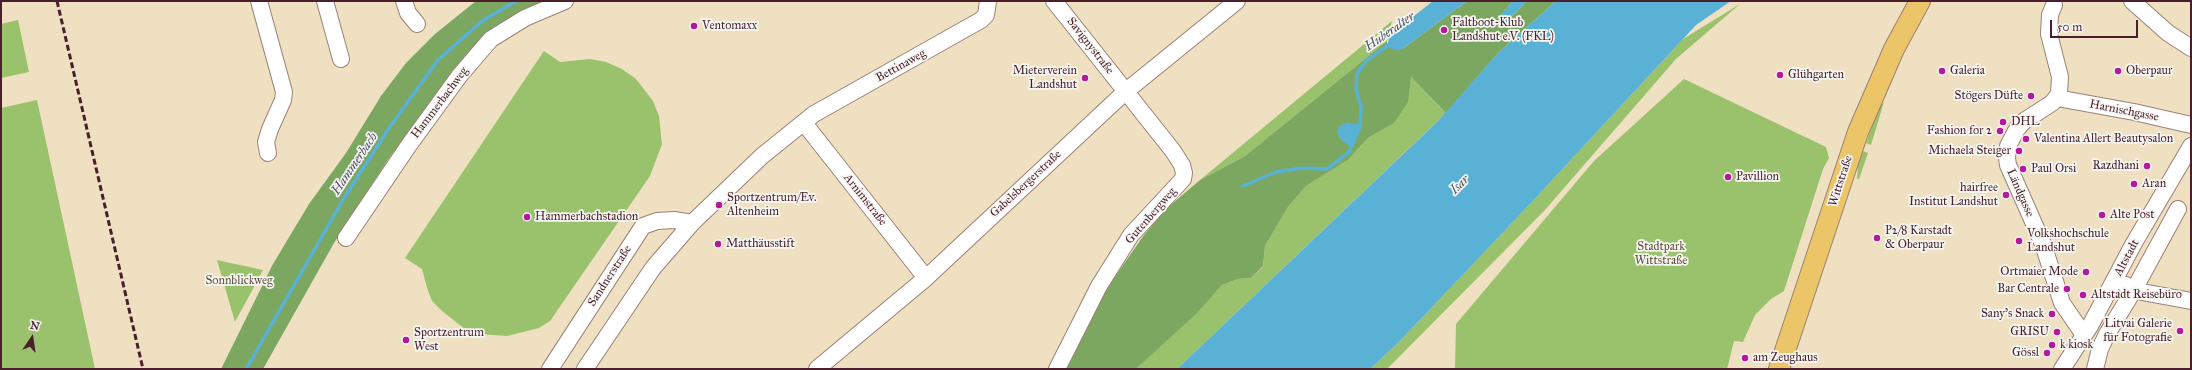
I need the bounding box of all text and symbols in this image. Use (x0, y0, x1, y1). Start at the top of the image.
water label: Huberalter (1362, 9, 1418, 55)
scale bar (2052, 12, 2140, 38)
street label: Savignystraße (1063, 15, 1117, 77)
place label: Faltboot-Klub Landshut e.V. (FKL) (1452, 16, 1554, 44)
place label: Ventomaxx (702, 19, 757, 33)
text: 50 m (2057, 20, 2082, 34)
marker: Ventomaxx (689, 21, 699, 31)
marker: Faltboot-Klub Landshut e.V. (FKL) (1439, 25, 1449, 35)
street label: Bettinaweg (874, 46, 928, 86)
street label: Hammerbachweg (408, 64, 472, 142)
place label: Mieterverein Landshut (1013, 64, 1077, 92)
place label: Galeria (1950, 64, 1985, 78)
place label: Oberpaur (2126, 64, 2172, 78)
marker: Galeria (1937, 66, 1947, 76)
marker: Oberpaur (2113, 66, 2123, 76)
place label: Glühgarten (1788, 68, 1844, 82)
marker: Glühgarten (1775, 70, 1785, 80)
marker: Mieterverein Landshut (1080, 73, 1090, 83)
place label: Stögers Düfte (1954, 89, 2023, 103)
marker: Stögers Düfte (2026, 91, 2036, 101)
street label: Harnischgasse (2088, 97, 2160, 125)
place label: DHL (2011, 115, 2040, 129)
marker: DHL (1998, 117, 2008, 127)
place label: Fashion for 2 (1927, 124, 1992, 138)
marker: Fashion for 2 (1995, 126, 2005, 136)
water label: Hammerbach (329, 130, 381, 198)
place label: Valentina Allert Beautysalon (2034, 132, 2173, 146)
marker: Valentina Allert Beautysalon (2021, 134, 2031, 144)
place label: Michaela Steiger (1928, 144, 2011, 158)
marker: Michaela Steiger (2014, 146, 2024, 156)
street label: Gabelsbergerstraße (987, 147, 1065, 221)
street label: Wittstraße (1826, 154, 1856, 208)
place label: Razdhani (2092, 159, 2139, 173)
marker: Razdhani (2142, 161, 2152, 171)
place label: Paul Orsi (2031, 162, 2076, 176)
marker: Paul Orsi (2018, 164, 2028, 174)
street label: Ländgasse (2003, 167, 2037, 219)
place label: Pavillion (1736, 170, 1779, 184)
street label: Arnimstraße (840, 171, 890, 229)
water label: Isar (1447, 172, 1473, 198)
marker: Pavillion (1723, 172, 1733, 182)
place label: Aran (2142, 177, 2166, 191)
marker: Aran (2129, 179, 2139, 189)
place label: hairfree Institut Landshut (1909, 181, 1998, 209)
street label: Gutenbergweg (1123, 185, 1179, 247)
marker: hairfree Institut Landshut (2001, 190, 2011, 200)
place label: Sportzentrum/Ev. Altenheim (727, 191, 816, 219)
marker: Sportzentrum/Ev. Altenheim (714, 200, 724, 210)
place label: Alte Post (2110, 208, 2154, 222)
place label: Hammerbachstadion (535, 210, 638, 224)
marker: Alte Post (2097, 210, 2107, 220)
marker: Hammerbachstadion (522, 212, 532, 222)
place label: P2/8 Karstadt & Oberpaur (1885, 224, 1952, 252)
place label: Volkshochschule Landshut (2027, 227, 2109, 255)
marker: P2/8 Karstadt & Oberpaur (1872, 233, 1882, 243)
marker: Volkshochschule Landshut (2014, 236, 2024, 246)
place label: Matthäusstift (726, 237, 795, 251)
street label: Altstadt (2111, 237, 2143, 279)
marker: Matthäusstift (713, 239, 723, 249)
park label: Stadtpark Wittstraße (1635, 240, 1687, 268)
street label: Sandnerstraße (585, 243, 635, 309)
place label: Ortmaier Mode (2000, 265, 2078, 279)
marker: Ortmaier Mode (2081, 267, 2091, 277)
park label: Sonnblickweg (205, 274, 273, 288)
place label: Bar Centrale (1997, 282, 2059, 296)
marker: Bar Centrale (2062, 284, 2072, 294)
place label: Altstadt Reisebüro (2091, 288, 2182, 302)
marker: Altstadt Reisebüro (2078, 290, 2088, 300)
place label: Sany's Snack (1981, 307, 2044, 321)
marker: Sany's Snack (2047, 309, 2057, 319)
place label: Litvai Galerie fūr Fotografie (2103, 317, 2172, 345)
north arrow (12, 318, 52, 358)
text: N (29, 318, 41, 333)
place label: GRISU (2010, 325, 2049, 339)
place label: Sportzentrum West (414, 326, 484, 354)
marker: Litvai Galerie fūr Fotografie (2175, 326, 2185, 336)
marker: GRISU (2052, 327, 2062, 337)
marker: Sportzentrum West (401, 335, 411, 345)
place label: k kiosk (2060, 338, 2093, 352)
marker: k kiosk (2047, 340, 2057, 350)
place label: Gössl (2012, 346, 2039, 360)
marker: Gössl (2042, 348, 2052, 358)
place label: am Zeughaus (1753, 351, 1818, 365)
marker: am Zeughaus (1740, 353, 1750, 363)

